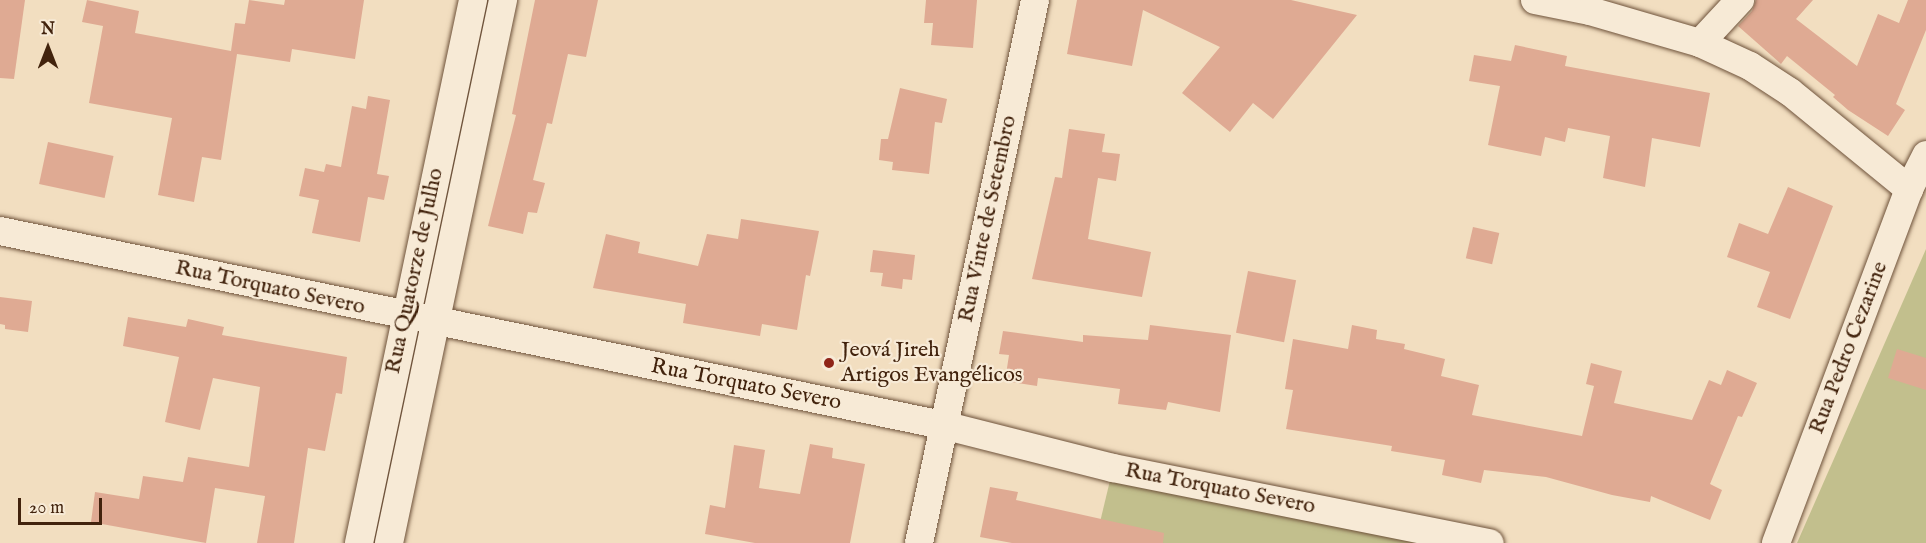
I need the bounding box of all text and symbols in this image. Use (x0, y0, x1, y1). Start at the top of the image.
north arrow (18, 18, 78, 78)
text: N (41, 20, 55, 40)
street label: Rua Vinte de Setembro (953, 113, 1023, 325)
street label: Rua Quatorze de Julho (380, 166, 450, 376)
street label: Rua Torquato Severo (173, 255, 367, 321)
street label: Rua Pedro Cezarine (1804, 258, 1894, 438)
place label: Jeová Jireh Artigos Evangélicos (841, 337, 1023, 388)
street label: Rua Torquato Severo (649, 354, 843, 416)
marker: Jeová Jireh Artigos Evangélicos (822, 356, 836, 370)
street label: Rua Torquato Severo (1123, 458, 1317, 520)
scale bar (21, 486, 105, 524)
text: 20 m (29, 497, 64, 520)

